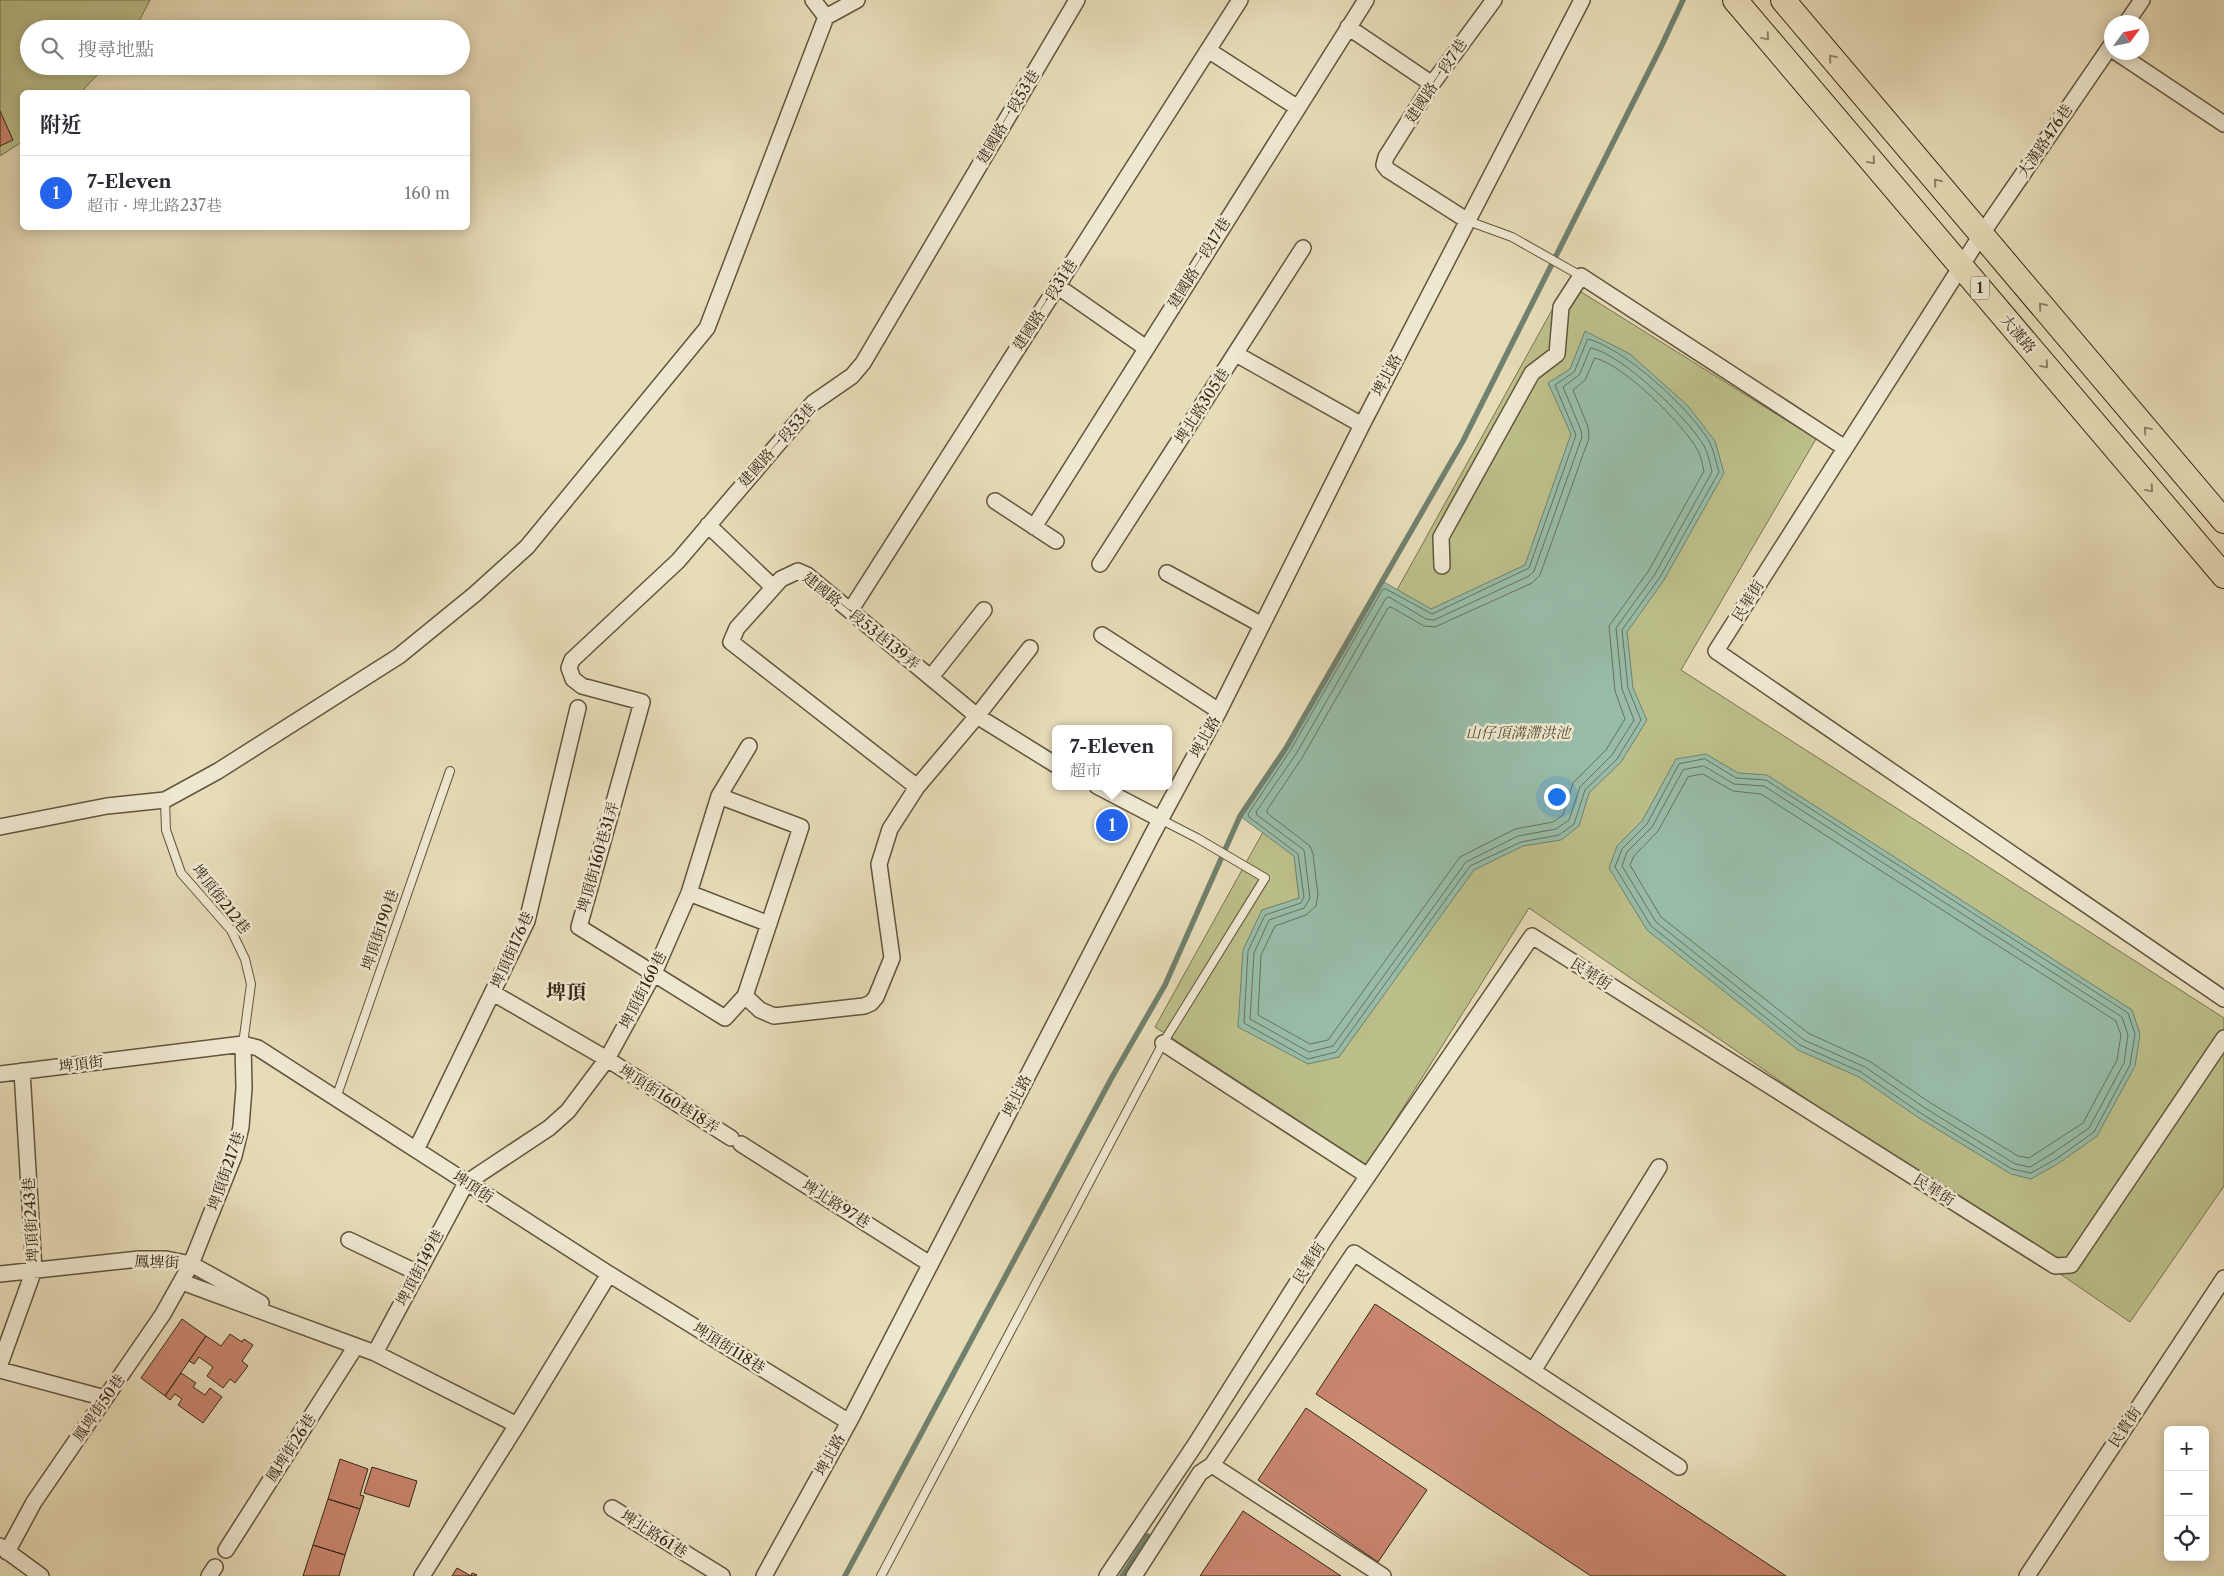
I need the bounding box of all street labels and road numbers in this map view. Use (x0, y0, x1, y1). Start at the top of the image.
street label: 建國路一段7巷 (1400, 35, 1471, 126)
street label: 建國路一段53巷 (972, 66, 1043, 167)
street label: 大漢路476巷 (2013, 100, 2076, 181)
street label: 建國路一段17巷 (1163, 214, 1234, 312)
street label: 建國路一段31巷 (1008, 256, 1081, 354)
road number: 1 (1971, 276, 1989, 300)
street label: 大漢路 (1997, 310, 2040, 357)
street label: 埤北路 (1368, 350, 1406, 399)
street label: 埤北路305巷 (1170, 365, 1233, 447)
street label: 建國路一段53巷 (734, 399, 819, 491)
street label: 建國路一段53巷139弄 (799, 568, 924, 674)
street label: 民華街 (1728, 577, 1768, 625)
street label: 埤北路 (1185, 712, 1224, 761)
street label: 埤頂街160巷31弄 (573, 799, 622, 914)
street label: 埤頂街212巷 (188, 860, 255, 937)
street label: 埤頂街190巷 (357, 887, 402, 973)
street label: 埤頂街176巷 (486, 908, 537, 991)
street label: 埤頂街160巷 (615, 948, 670, 1032)
street label: 民華街 (1567, 954, 1615, 994)
street label: 埤頂街 (57, 1051, 104, 1076)
street label: 埤頂街160巷18弄 (616, 1060, 723, 1137)
street label: 埤北路 (998, 1071, 1035, 1120)
street label: 埤頂街217巷 (203, 1129, 248, 1213)
street label: 埤頂街 (449, 1166, 497, 1207)
street label: 民華街 (1910, 1170, 1958, 1210)
street label: 埤北路97巷 (799, 1175, 874, 1232)
street label: 埤頂街243巷 (19, 1177, 42, 1263)
street label: 埤頂街149巷 (392, 1226, 448, 1309)
street label: 民華街 (1289, 1239, 1329, 1287)
street label: 鳳埤街 (134, 1251, 180, 1272)
street label: 埤頂街118巷 (690, 1318, 769, 1377)
street label: 鳳埤街50巷 (69, 1370, 129, 1445)
street label: 民貴街 (2104, 1403, 2145, 1451)
street label: 鳳埤街26巷 (262, 1410, 320, 1485)
street label: 埤北路 (810, 1430, 849, 1479)
street label: 埤北路61巷 (617, 1506, 691, 1562)

